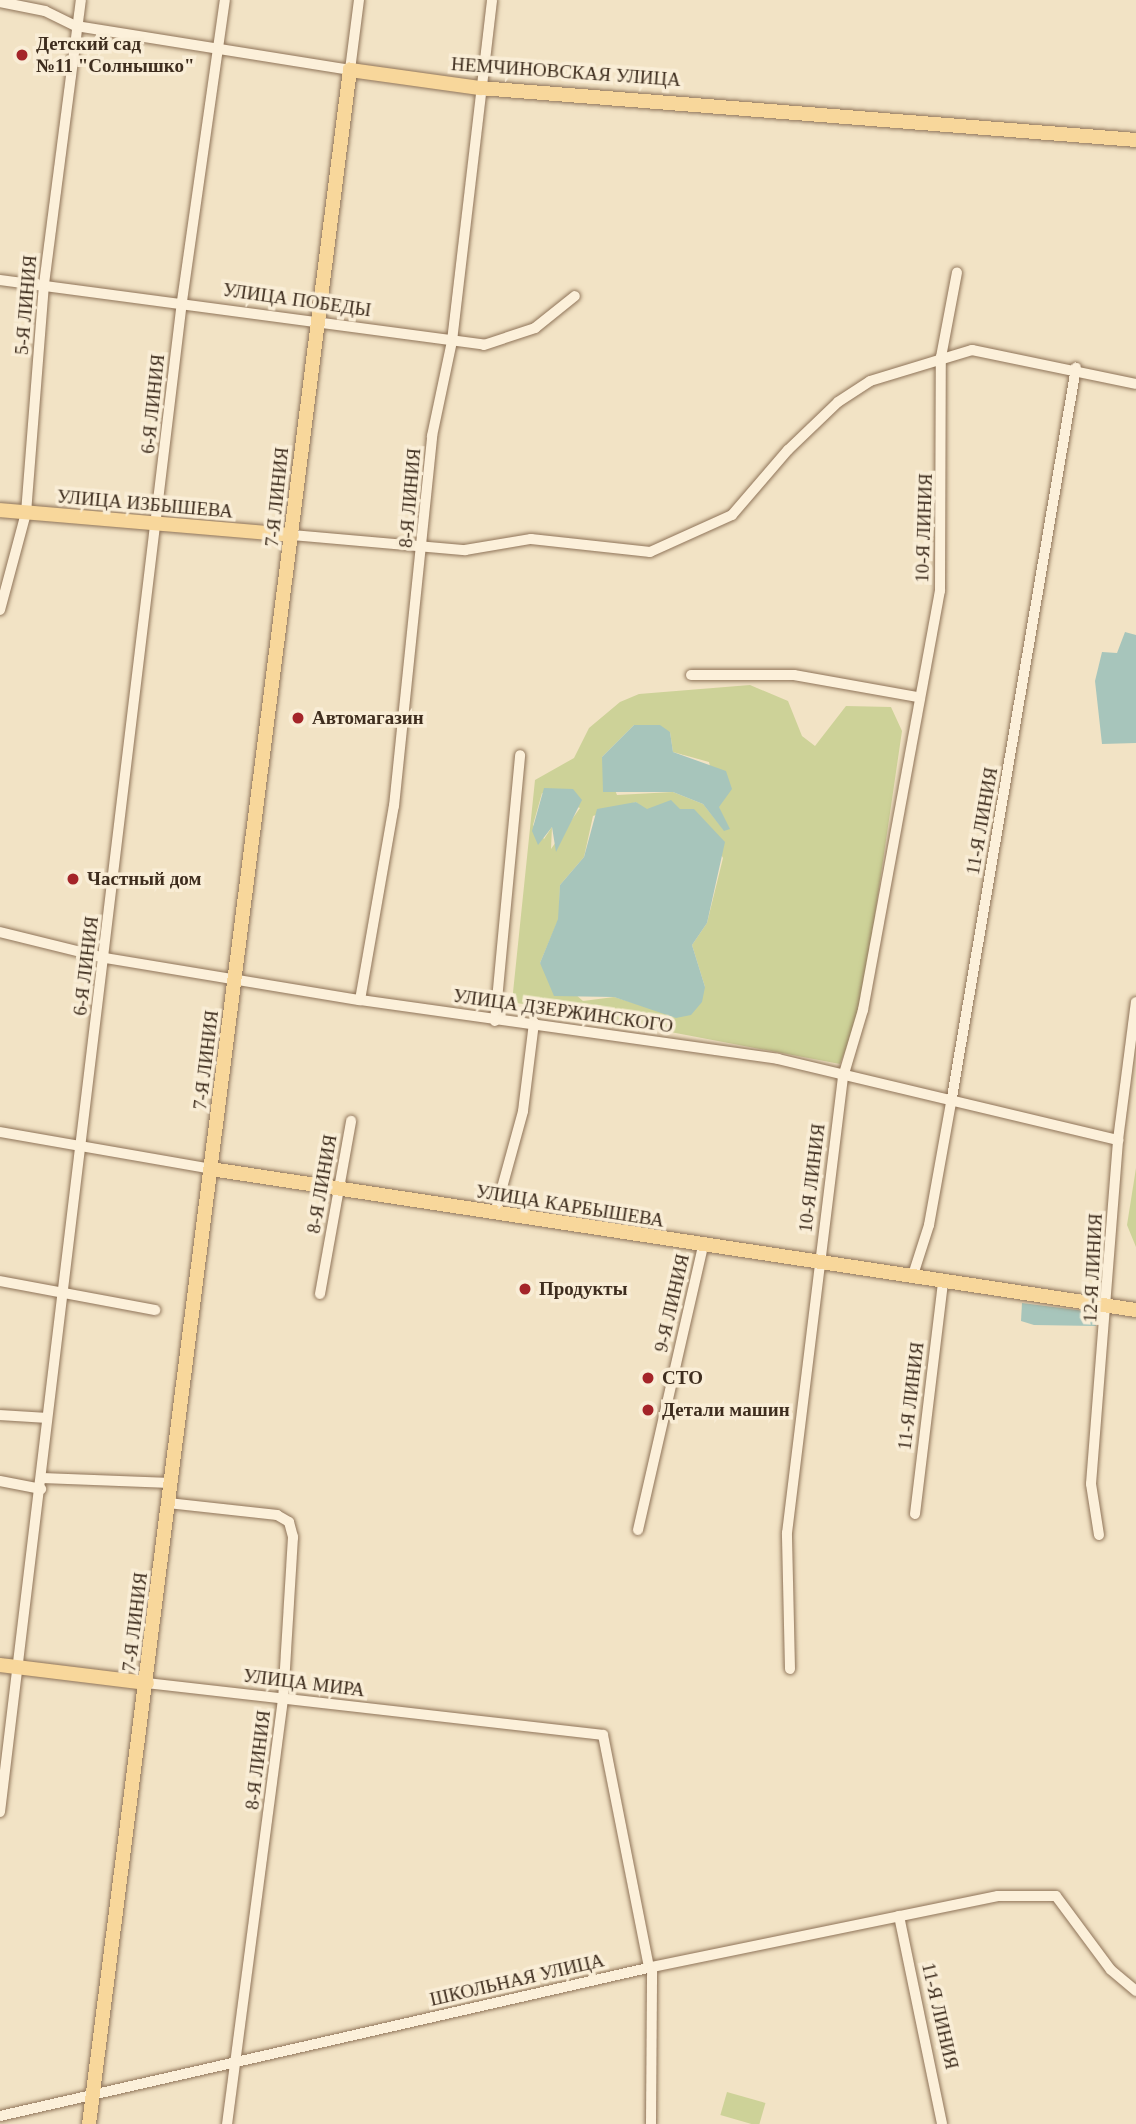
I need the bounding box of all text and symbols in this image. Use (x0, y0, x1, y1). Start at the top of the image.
place label: Детский сад №11 "Солнышко" (36, 33, 195, 77)
marker: Детский сад №11 "Солнышко" (14, 47, 30, 63)
street label: НЕМЧИНОВСКАЯ УЛИЦА (450, 53, 682, 91)
street label: 5-Я ЛИНИЯ (10, 254, 42, 356)
street label: УЛИЦА ПОБЕДЫ (221, 278, 373, 322)
street label: 6-Я ЛИНИЯ (136, 353, 170, 455)
street label: 7-Я ЛИНИЯ (260, 446, 294, 548)
street label: 8-Я ЛИНИЯ (394, 447, 426, 549)
street label: 10-Я ЛИНИЯ (911, 473, 937, 583)
street label: УЛИЦА ИЗБЫШЕВА (56, 485, 234, 523)
place label: Автомагазин (312, 707, 424, 729)
marker: Автомагазин (290, 710, 306, 726)
street label: 11-Я ЛИНИЯ (961, 765, 1003, 877)
place label: Частный дом (87, 868, 201, 890)
marker: Частный дом (65, 871, 81, 887)
street label: 6-Я ЛИНИЯ (69, 915, 103, 1017)
street label: УЛИЦА ДЗЕРЖИНСКОГО (452, 984, 674, 1038)
street label: 7-Я ЛИНИЯ (189, 1009, 223, 1111)
street label: 10-Я ЛИНИЯ (794, 1122, 830, 1234)
street label: 8-Я ЛИНИЯ (302, 1133, 342, 1235)
street label: УЛИЦА КАРБЫШЕВА (474, 1180, 666, 1232)
street label: 12-Я ЛИНИЯ (1079, 1213, 1107, 1323)
street label: 9-Я ЛИНИЯ (650, 1252, 694, 1354)
place label: Продукты (539, 1278, 628, 1300)
marker: Продукты (517, 1281, 533, 1297)
street label: 11-Я ЛИНИЯ (893, 1341, 929, 1451)
place label: СТО (662, 1367, 703, 1389)
marker: СТО (640, 1370, 656, 1386)
place label: Детали машин (662, 1399, 790, 1421)
marker: Детали машин (640, 1402, 656, 1418)
street label: 7-Я ЛИНИЯ (118, 1571, 152, 1673)
street label: УЛИЦА МИРА (242, 1664, 366, 1702)
street label: 8-Я ЛИНИЯ (241, 1709, 275, 1811)
street label: ШКОЛЬНАЯ УЛИЦА (428, 1949, 606, 2011)
street label: 11-Я ЛИНИЯ (917, 1960, 963, 2072)

